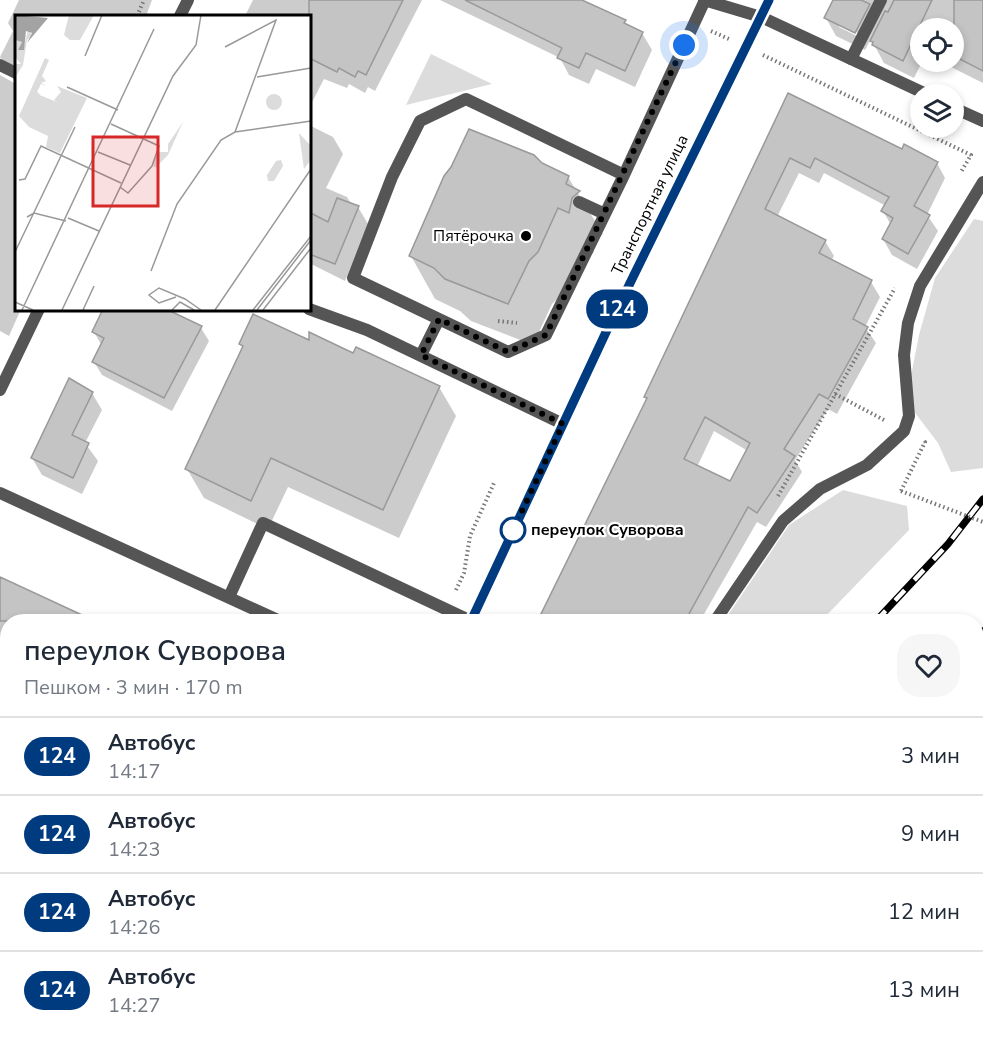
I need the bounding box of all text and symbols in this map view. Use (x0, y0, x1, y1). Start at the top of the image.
inset map (15, 15, 310, 310)
map controls (910, 18, 964, 138)
button: locate (910, 18, 964, 72)
your location (669, 30, 699, 60)
button: layers (910, 84, 964, 138)
street label: Транспортная улица (606, 131, 694, 279)
place label: Пятёрочка (433, 225, 514, 247)
marker: Пятёрочка (519, 229, 533, 243)
line badge: 124 (582, 290, 652, 328)
text: 124 (598, 295, 636, 323)
marker: переулок Суворова (500, 517, 526, 543)
place label: переулок Суворова (531, 519, 684, 541)
text: переулок Суворова (24, 632, 286, 670)
button: heart (897, 634, 960, 697)
text: Пешком · 3 мин · 170 m (24, 674, 243, 701)
text: Автобус (108, 728, 196, 758)
text: 3 мин (901, 741, 960, 771)
text: 124 (38, 742, 76, 770)
text: 14:17 (108, 758, 161, 785)
text: Автобус (108, 806, 196, 836)
text: 9 мин (901, 819, 960, 849)
text: 124 (38, 820, 76, 848)
text: 14:23 (108, 836, 161, 863)
text: Автобус (108, 884, 196, 914)
text: 12 мин (888, 897, 960, 927)
text: 124 (38, 898, 76, 926)
text: 14:26 (108, 914, 161, 941)
text: Автобус (108, 962, 196, 992)
text: 13 мин (888, 975, 960, 1005)
text: 124 (38, 976, 76, 1004)
text: 14:27 (108, 992, 161, 1019)

